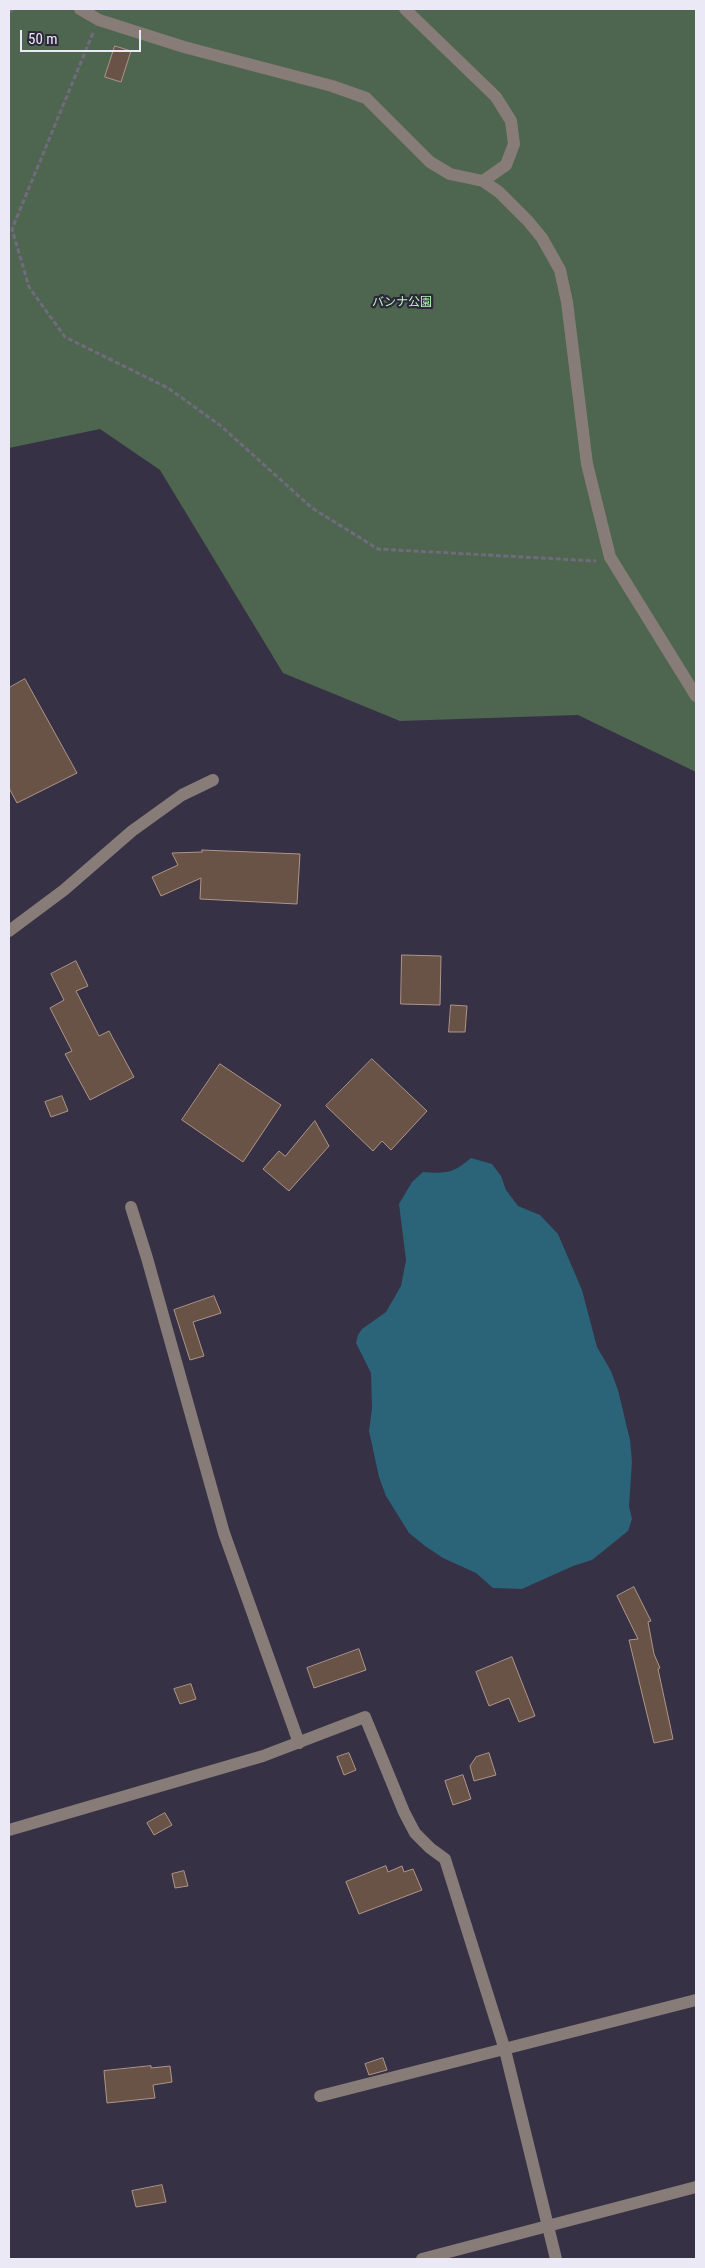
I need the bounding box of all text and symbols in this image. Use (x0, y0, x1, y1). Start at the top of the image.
scale bar (22, 20, 144, 52)
text: 50 m (28, 30, 58, 48)
park label: バンナ公園 (372, 296, 432, 310)

